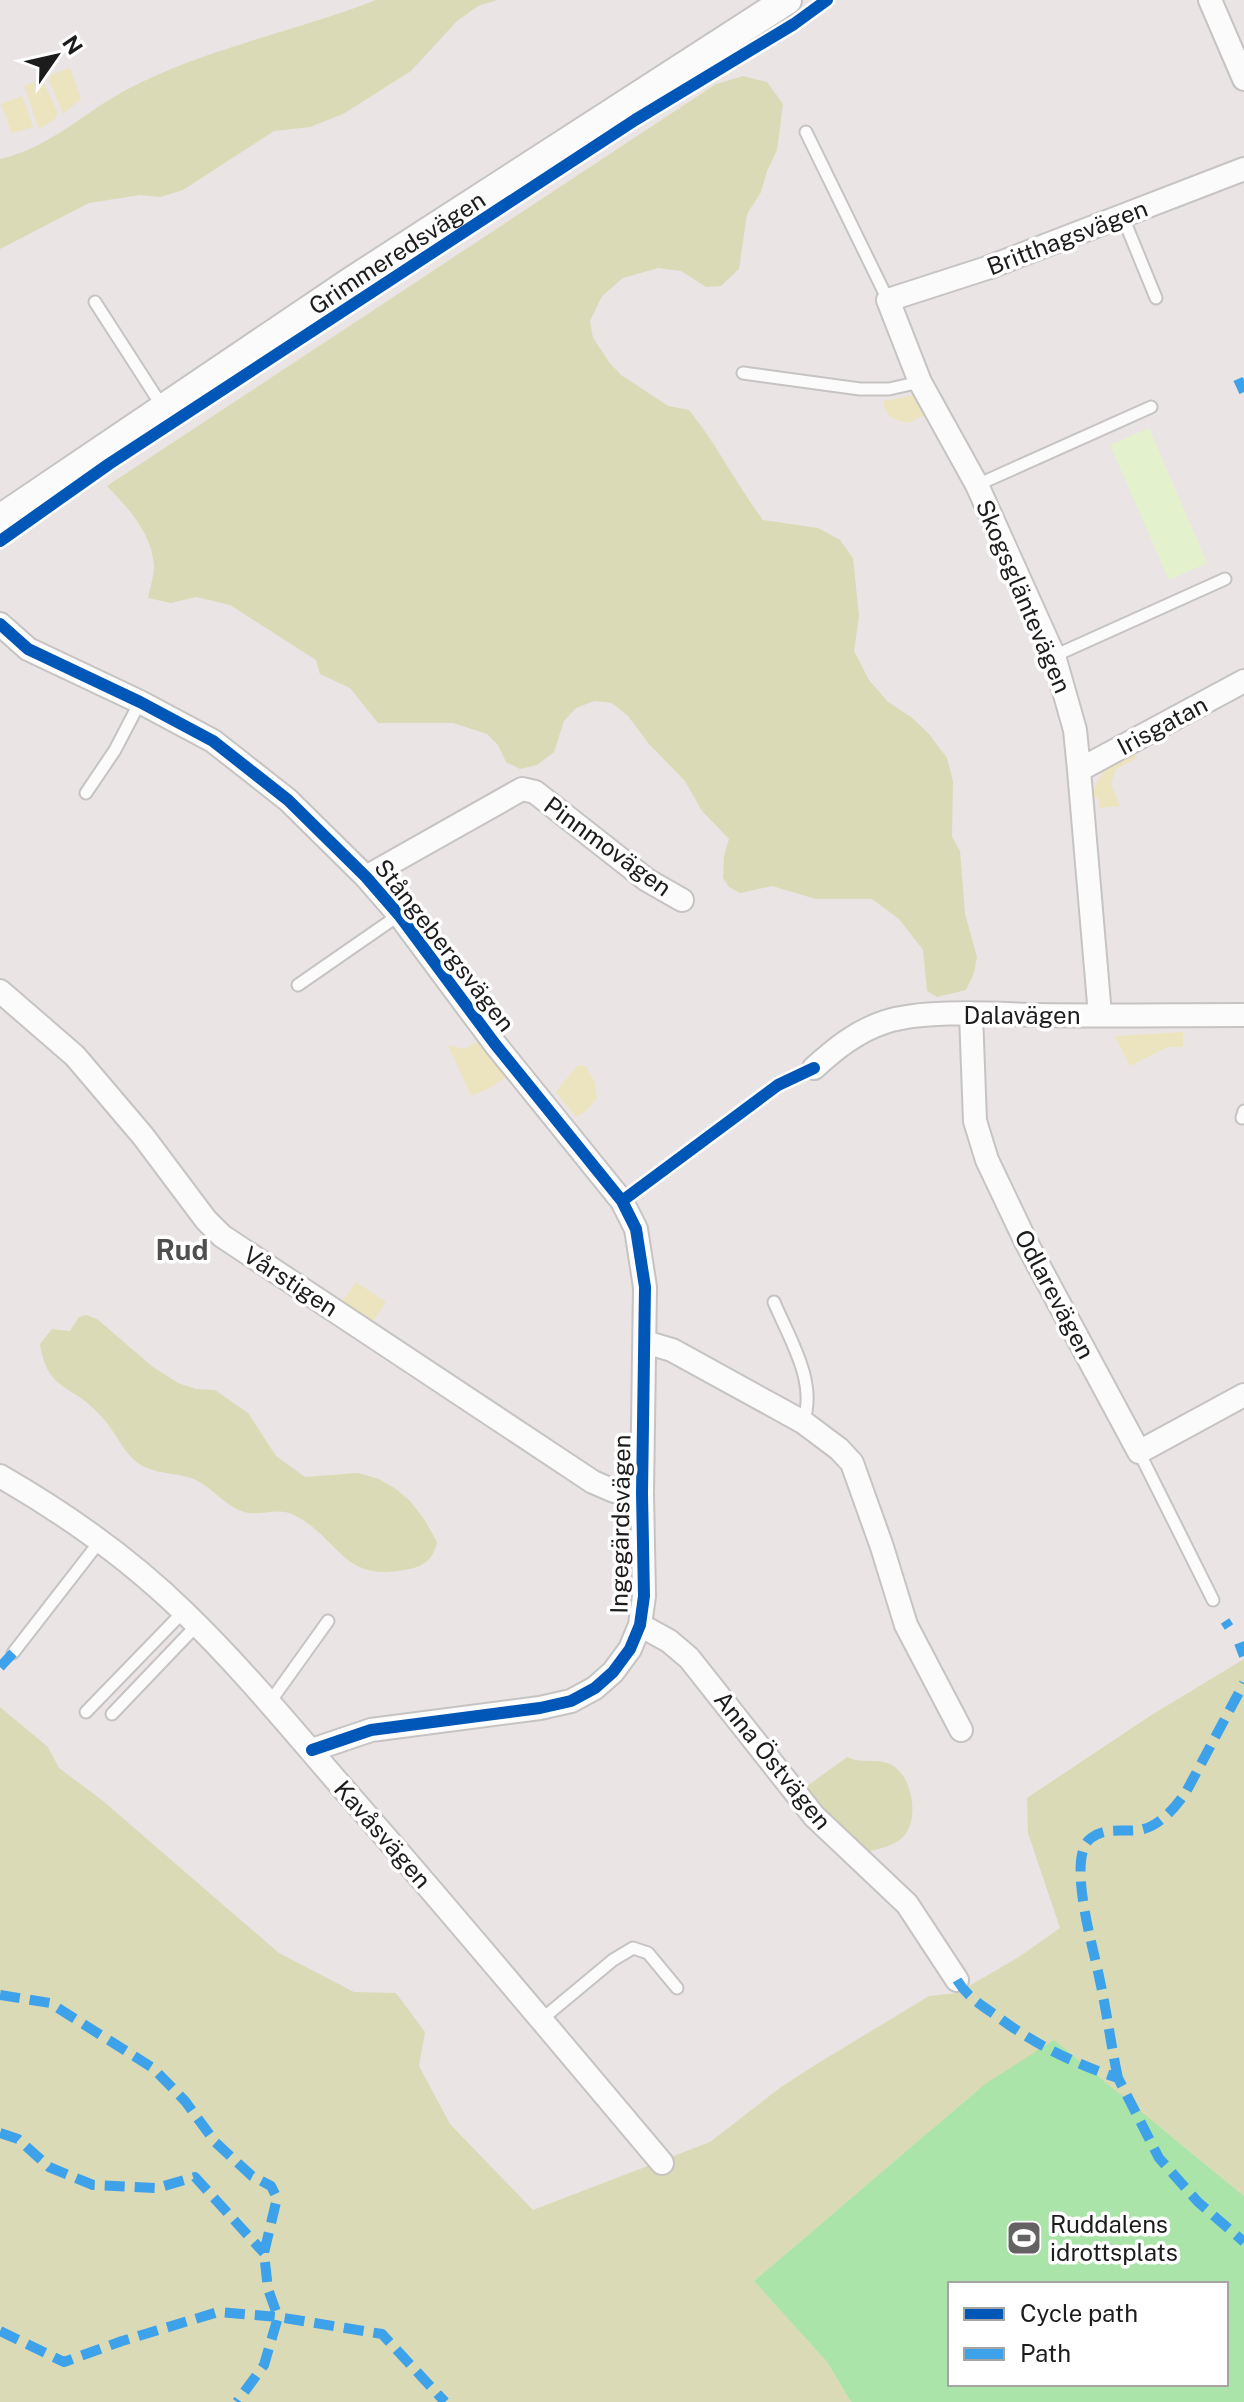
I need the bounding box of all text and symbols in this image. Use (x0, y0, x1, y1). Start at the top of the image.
north arrow (16, 16, 96, 96)
text: N (57, 30, 88, 59)
street label: Grimmeredsvägen (303, 185, 490, 320)
street label: Britthagsvägen (983, 194, 1151, 280)
street label: Skogsgläntevägen (971, 495, 1077, 697)
street label: Irisgatan (1112, 690, 1212, 760)
street label: Pinnmovägen (539, 791, 677, 901)
street label: Stångebergsvägen (369, 853, 521, 1037)
street label: Dalavägen (963, 1001, 1081, 1029)
street label: Odlarevägen (1009, 1225, 1101, 1363)
district label: Rud (155, 1233, 209, 1266)
street label: Vårstigen (239, 1240, 343, 1322)
street label: Ingegärdsvägen (604, 1434, 636, 1614)
street label: Anna Östvägen (709, 1685, 838, 1835)
street label: Kavåsvägen (329, 1775, 437, 1893)
place label: Ruddalens idrottsplats (1050, 2210, 1178, 2266)
sports icon: Ruddalens idrottsplats (1005, 2219, 1043, 2257)
legend (948, 2282, 1228, 2386)
text: Cycle path (1020, 2299, 1138, 2327)
text: Path (1020, 2339, 1071, 2367)

